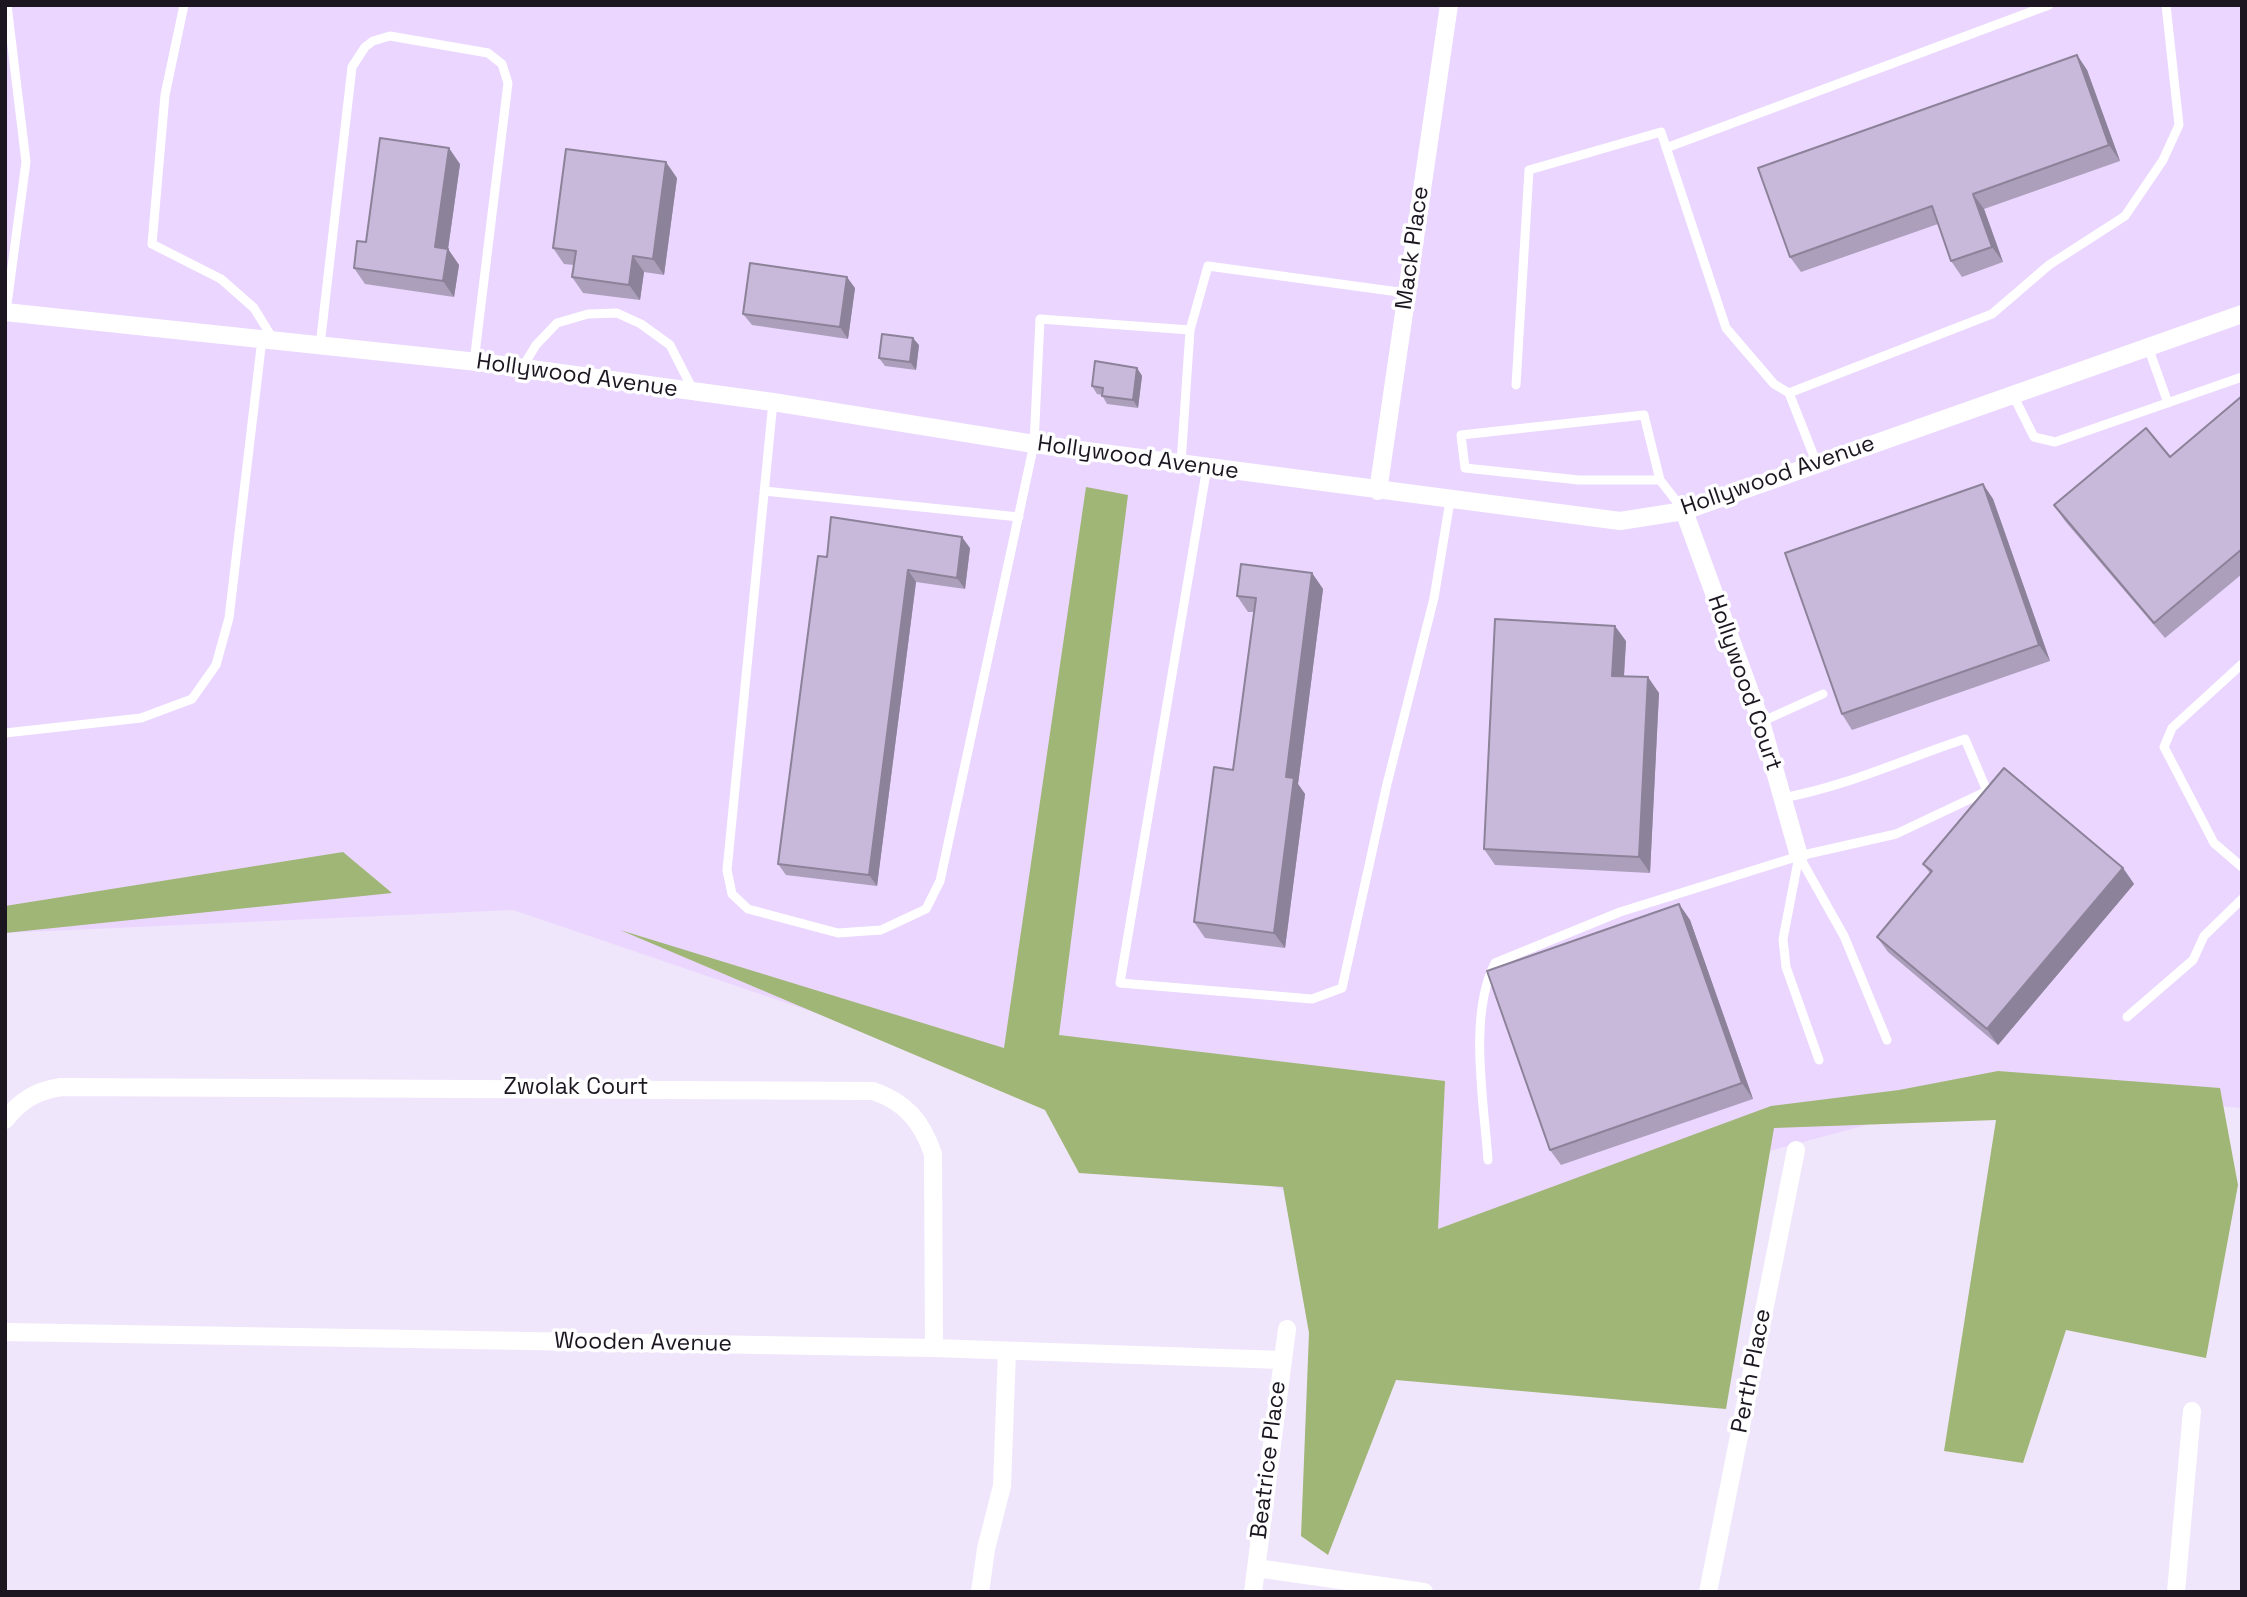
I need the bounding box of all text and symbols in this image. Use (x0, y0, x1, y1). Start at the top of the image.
street label: Mack Place (1391, 184, 1435, 312)
street label: Hollywood Avenue (474, 348, 680, 404)
street label: Hollywood Avenue (1035, 430, 1241, 486)
street label: Hollywood Avenue (1677, 430, 1879, 522)
street label: Hollywood Court (1701, 591, 1787, 775)
street label: Zwolak Court (504, 1074, 648, 1102)
street label: Perth Place (1726, 1306, 1778, 1436)
street label: Wooden Avenue (554, 1328, 732, 1358)
street label: Beatrice Place (1246, 1379, 1292, 1541)

